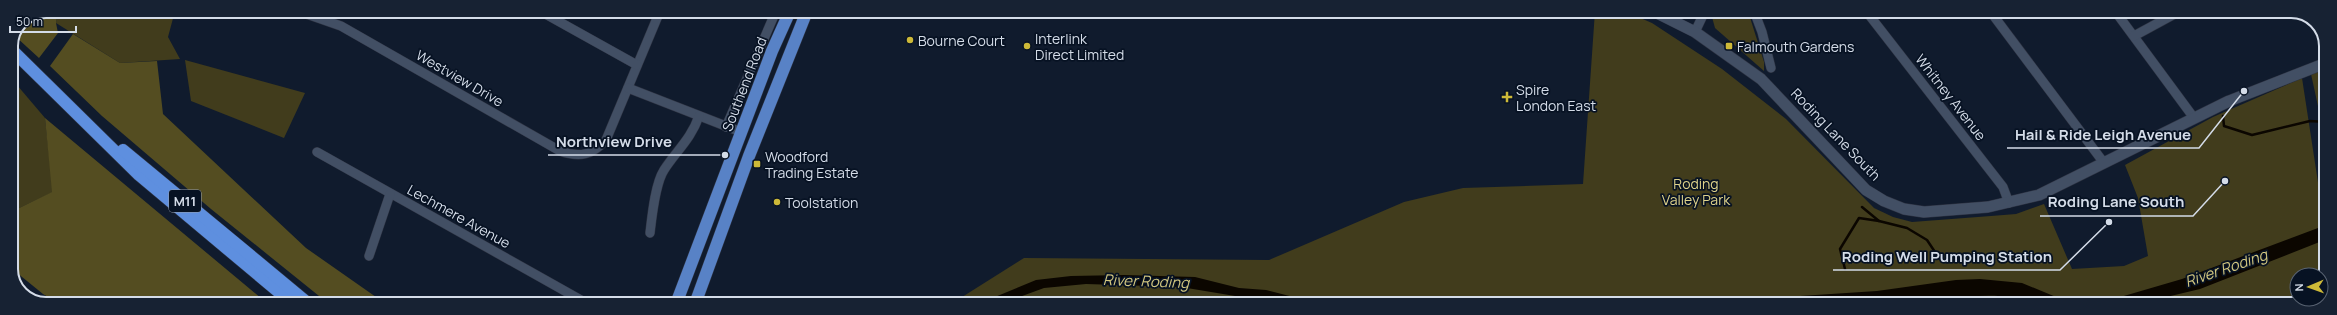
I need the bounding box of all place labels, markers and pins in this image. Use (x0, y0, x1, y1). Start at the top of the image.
place label: Interlink Direct Limited (1035, 29, 1124, 64)
place label: Bourne Court (918, 31, 1005, 50)
marker: Bourne Court (905, 35, 915, 45)
place label: Falmouth Gardens (1737, 37, 1854, 56)
marker: Interlink Direct Limited (1022, 41, 1032, 51)
marker: Falmouth Gardens (1724, 41, 1734, 51)
place label: Spire London East (1516, 80, 1596, 115)
marker: Spire London East (1501, 91, 1513, 103)
callout: Hail & Ride Leigh Avenue (2007, 121, 2199, 148)
callout: Northview Drive (548, 128, 680, 155)
place label: Woodford Trading Estate (765, 147, 858, 182)
marker: Woodford Trading Estate (752, 159, 762, 169)
callout: Roding Lane South (2040, 189, 2193, 216)
place label: Toolstation (785, 193, 858, 212)
marker: Toolstation (772, 197, 782, 207)
callout: Roding Well Pumping Station (1833, 243, 2060, 270)

